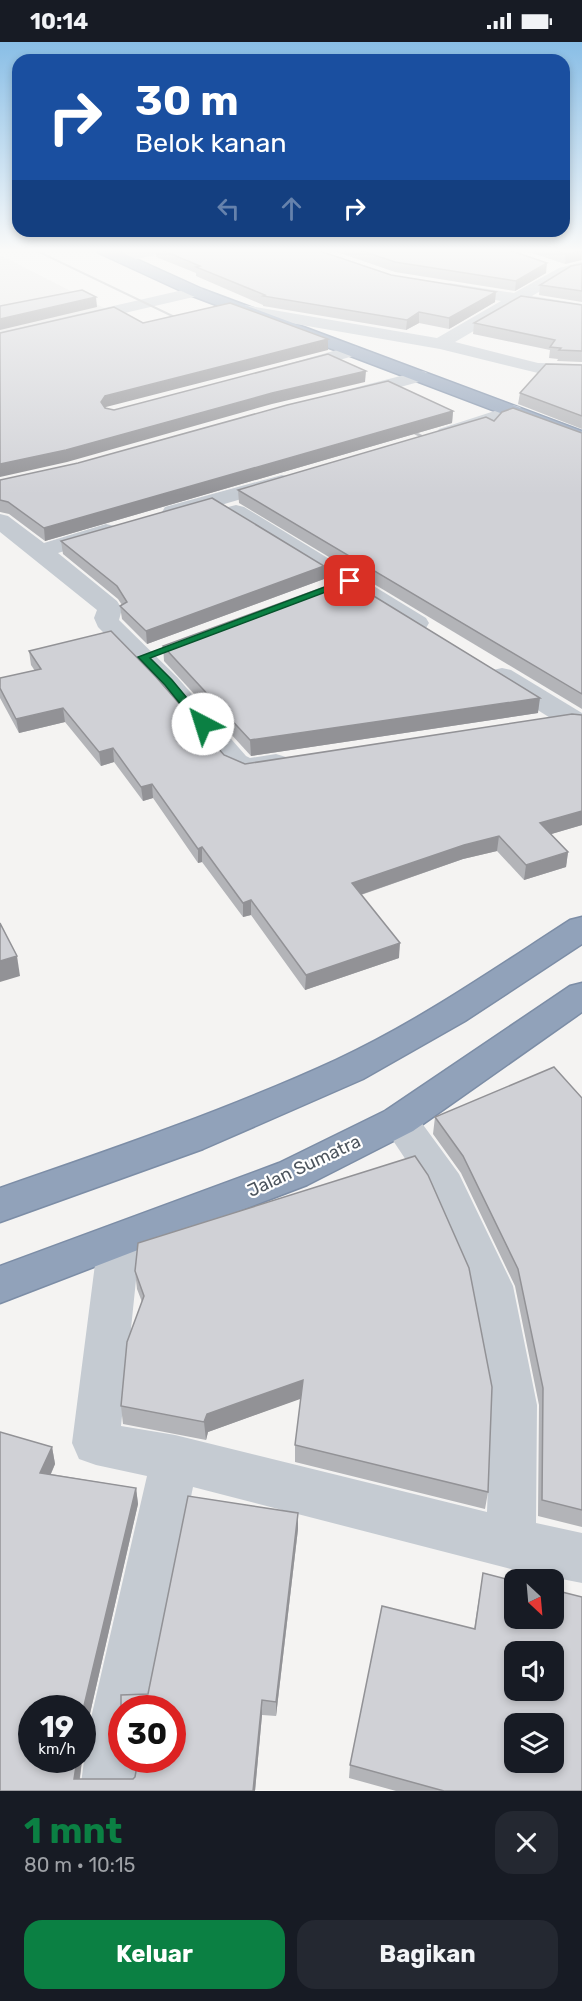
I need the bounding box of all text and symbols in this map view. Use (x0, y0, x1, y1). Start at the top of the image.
text: 10:14 (30, 8, 88, 35)
text: 30 m (135, 76, 239, 126)
icon: right (36, 78, 114, 156)
text: Belok kanan (135, 127, 287, 159)
icon: left (212, 192, 245, 225)
icon: ahead (275, 192, 308, 225)
icon: right (338, 192, 371, 225)
pin (324, 555, 375, 606)
icon: arrive (333, 564, 366, 597)
position arrow (171, 692, 235, 756)
street label: Jalan Sumatra (244, 1130, 364, 1202)
north arrow (504, 1569, 564, 1629)
map controls (504, 1569, 564, 1773)
button: sound (504, 1641, 564, 1701)
speed limit sign: 30 (108, 1695, 186, 1773)
text: 19 (40, 1709, 74, 1745)
button: layers (504, 1713, 564, 1773)
text: km/h (38, 1740, 76, 1758)
text: 1 mnt (24, 1809, 122, 1852)
button: close (495, 1811, 558, 1874)
text: 80 m · 10:15 (24, 1853, 135, 1877)
button: Keluar (24, 1920, 285, 1989)
button: Bagikan (297, 1920, 558, 1989)

